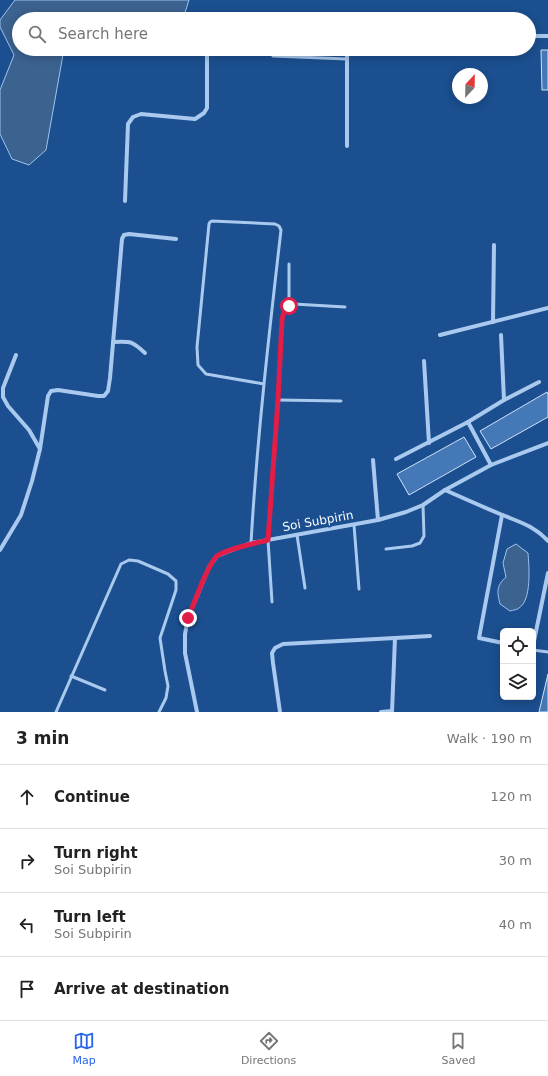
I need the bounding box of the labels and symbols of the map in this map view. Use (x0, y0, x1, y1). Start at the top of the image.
north arrow (452, 68, 488, 104)
route start (280, 297, 298, 315)
street label: Soi Subpirin (281, 508, 355, 534)
route end (179, 609, 197, 627)

